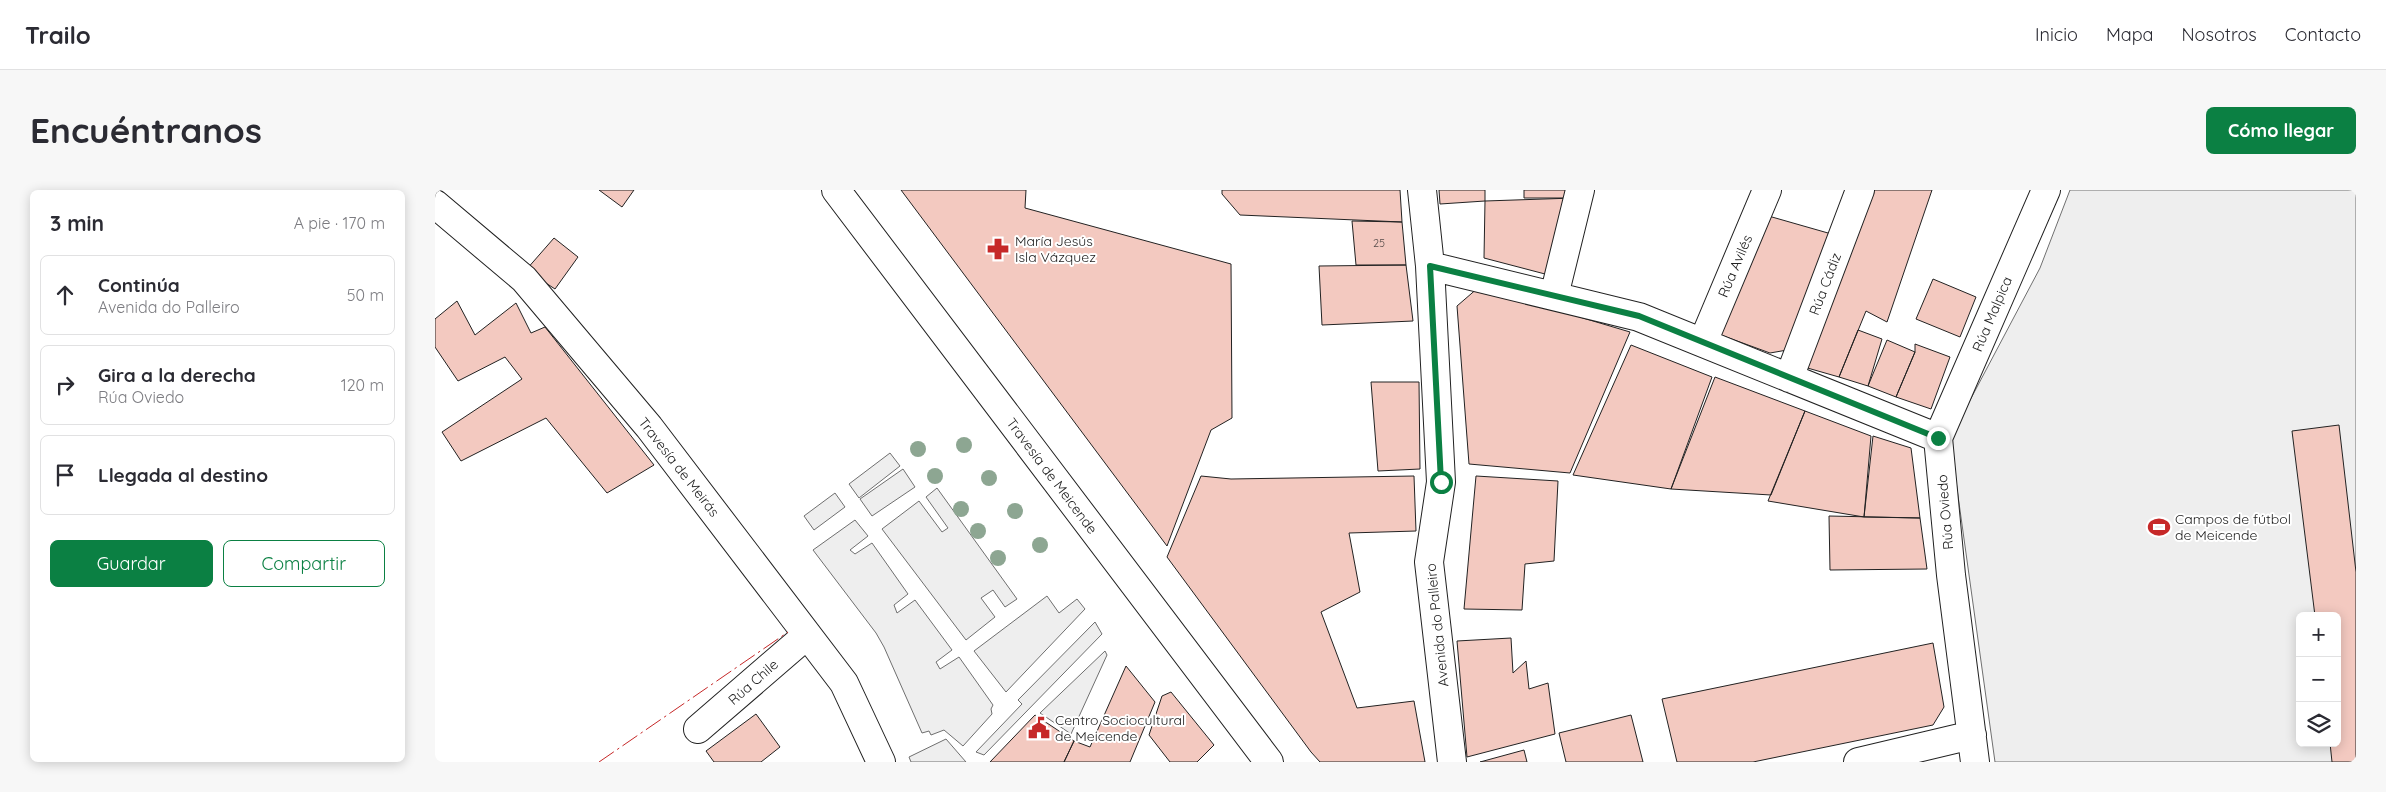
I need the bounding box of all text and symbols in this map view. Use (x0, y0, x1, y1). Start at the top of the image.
text: Trailo (25, 20, 91, 50)
text: Inicio (2035, 23, 2078, 46)
text: Mapa (2106, 23, 2154, 46)
text: Nosotros (2182, 23, 2257, 46)
text: Contacto (2285, 23, 2361, 46)
button: Cómo llegar (2206, 107, 2356, 154)
text: Encuéntranos (30, 108, 262, 152)
text: 3 min (50, 210, 104, 236)
text: A pie · 170 m (294, 213, 385, 233)
place label: María Jesús Isla Vázquez (1015, 232, 1096, 266)
street label: Rúa Avilés (1714, 232, 1756, 300)
pharmacy icon: María Jesús Isla Vázquez (985, 236, 1011, 262)
house number: 25 (1373, 236, 1385, 250)
street label: Rúa Cádiz (1805, 250, 1845, 318)
text: Continúa (98, 273, 180, 297)
street label: Rúa Malpica (1968, 274, 2016, 354)
icon: ahead (51, 281, 79, 309)
text: 50 m (347, 285, 384, 305)
text: Avenida do Palleiro (98, 297, 240, 317)
text: Gira a la derecha (98, 363, 256, 387)
icon: right (51, 371, 79, 399)
text: 120 m (341, 375, 384, 395)
text: Rúa Oviedo (98, 387, 184, 407)
street label: Travesía de Meirás (635, 414, 723, 520)
street label: Travesía de Meicende (1002, 414, 1102, 538)
route end (1927, 427, 1950, 450)
icon: arrive (51, 461, 79, 489)
text: Llegada al destino (98, 463, 268, 487)
route start (1430, 471, 1453, 494)
street label: Rúa Oviedo (1933, 474, 1957, 550)
place label: Campos de fútbol de Meicende (2175, 510, 2291, 544)
sports icon: Campos de fútbol de Meicende (2146, 514, 2172, 540)
button: Guardar (50, 540, 213, 587)
button: Compartir (223, 540, 385, 587)
street label: Avenida do Palleiro (1422, 562, 1452, 688)
map controls (2296, 612, 2341, 747)
button: + (2296, 612, 2341, 657)
street label: Rúa Chile (724, 655, 782, 709)
button: − (2296, 657, 2341, 702)
button: layers (2296, 702, 2341, 747)
place label: Centro Sociocultural de Meicende (1055, 711, 1185, 745)
public building icon: Centro Sociocultural de Meicende (1026, 715, 1052, 741)

